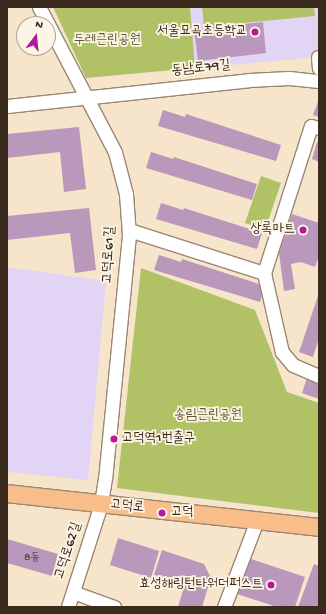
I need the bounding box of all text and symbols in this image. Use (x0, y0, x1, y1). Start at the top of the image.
north arrow (16, 16, 56, 56)
text: N (34, 19, 44, 32)
place label: 서울묘곡초등학교 (157, 24, 247, 40)
marker: 서울묘곡초등학교 (250, 27, 260, 37)
park label: 두레근린공원 (73, 33, 141, 49)
street label: 동남로79길 (171, 58, 231, 80)
place label: 상록마트 (250, 222, 295, 238)
marker: 상록마트 (298, 225, 308, 235)
street label: 고덕로61길 (100, 226, 120, 284)
park label: 송림근린공원 (174, 408, 242, 424)
place label: 고덕역1번출구 (122, 431, 195, 447)
marker: 고덕역1번출구 (109, 434, 119, 444)
street label: 고덕로 (109, 497, 145, 517)
place label: 고덕 (171, 505, 194, 521)
marker: 고덕 (156, 507, 168, 519)
street label: 고덕로62길 (52, 520, 86, 582)
house number: 8동 (24, 552, 40, 566)
place label: 효성해링턴타워더퍼스트 (139, 577, 263, 593)
marker: 효성해링턴타워더퍼스트 (266, 580, 276, 590)

